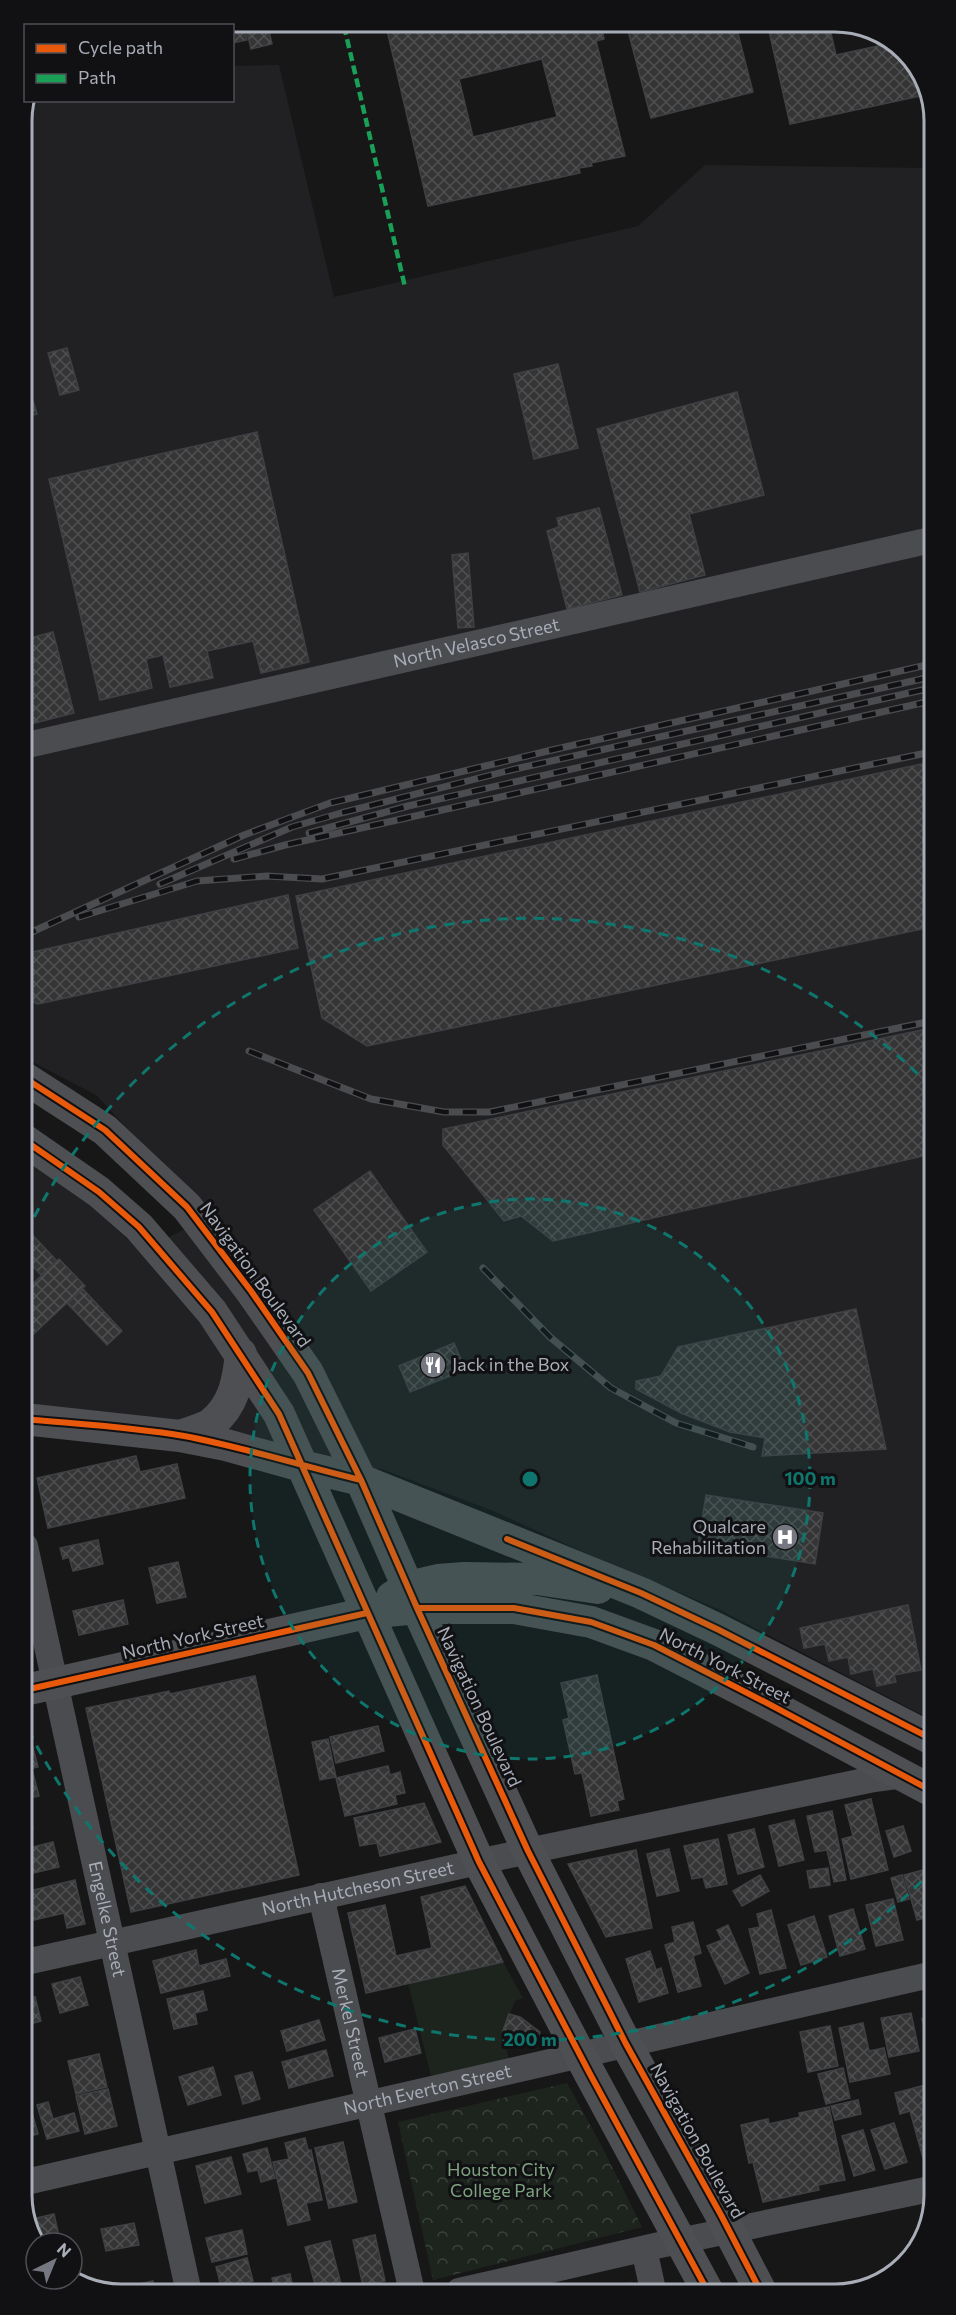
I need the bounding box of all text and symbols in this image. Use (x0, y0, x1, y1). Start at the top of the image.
legend (24, 24, 234, 102)
text: Cycle path (78, 36, 163, 58)
text: Path (78, 66, 116, 88)
street label: North Velasco Street (391, 613, 561, 672)
street label: Navigation Boulevard (196, 1197, 316, 1351)
restaurant icon: Jack in the Box (418, 1350, 448, 1380)
place label: Jack in the Box (452, 1353, 570, 1375)
text: 100 m (784, 1467, 836, 1489)
centre of rings (520, 1469, 540, 1489)
place label: Qualcare Rehabilitation (651, 1515, 766, 1558)
hospital icon: Qualcare Rehabilitation (770, 1522, 800, 1552)
street label: North York Street (120, 1609, 266, 1663)
street label: North York Street (656, 1622, 795, 1708)
street label: Navigation Boulevard (433, 1623, 527, 1790)
street label: North Hutcheson Street (260, 1856, 456, 1920)
street label: Engelke Street (85, 1859, 131, 1979)
street label: Merkel Street (328, 1966, 374, 2079)
text: 200 m (503, 2028, 557, 2050)
street label: North Everton Street (341, 2059, 513, 2119)
street label: Navigation Boulevard (646, 2059, 750, 2222)
park label: Houston City College Park (447, 2158, 555, 2201)
north arrow (24, 2231, 84, 2291)
text: N (54, 2239, 75, 2261)

